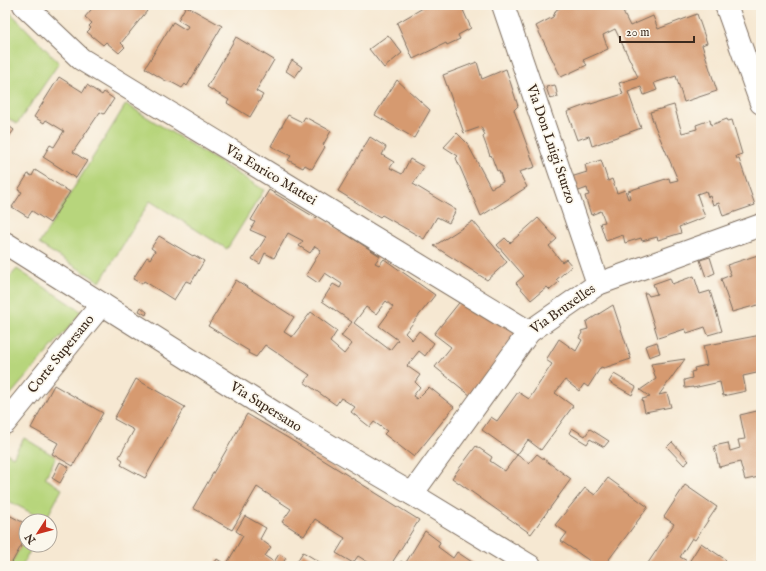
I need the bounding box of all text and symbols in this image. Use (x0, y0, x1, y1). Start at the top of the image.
scale bar (620, 18, 694, 44)
text: 20 m (626, 25, 649, 40)
street label: Via Don Luigi Sturzo (522, 81, 580, 206)
street label: Via Enrico Mattei (221, 140, 320, 210)
street label: Via Bruxelles (526, 280, 599, 339)
street label: Corte Supersano (24, 310, 99, 397)
street label: Via Supersano (226, 377, 306, 436)
north arrow (18, 513, 58, 553)
text: N (22, 530, 40, 547)

